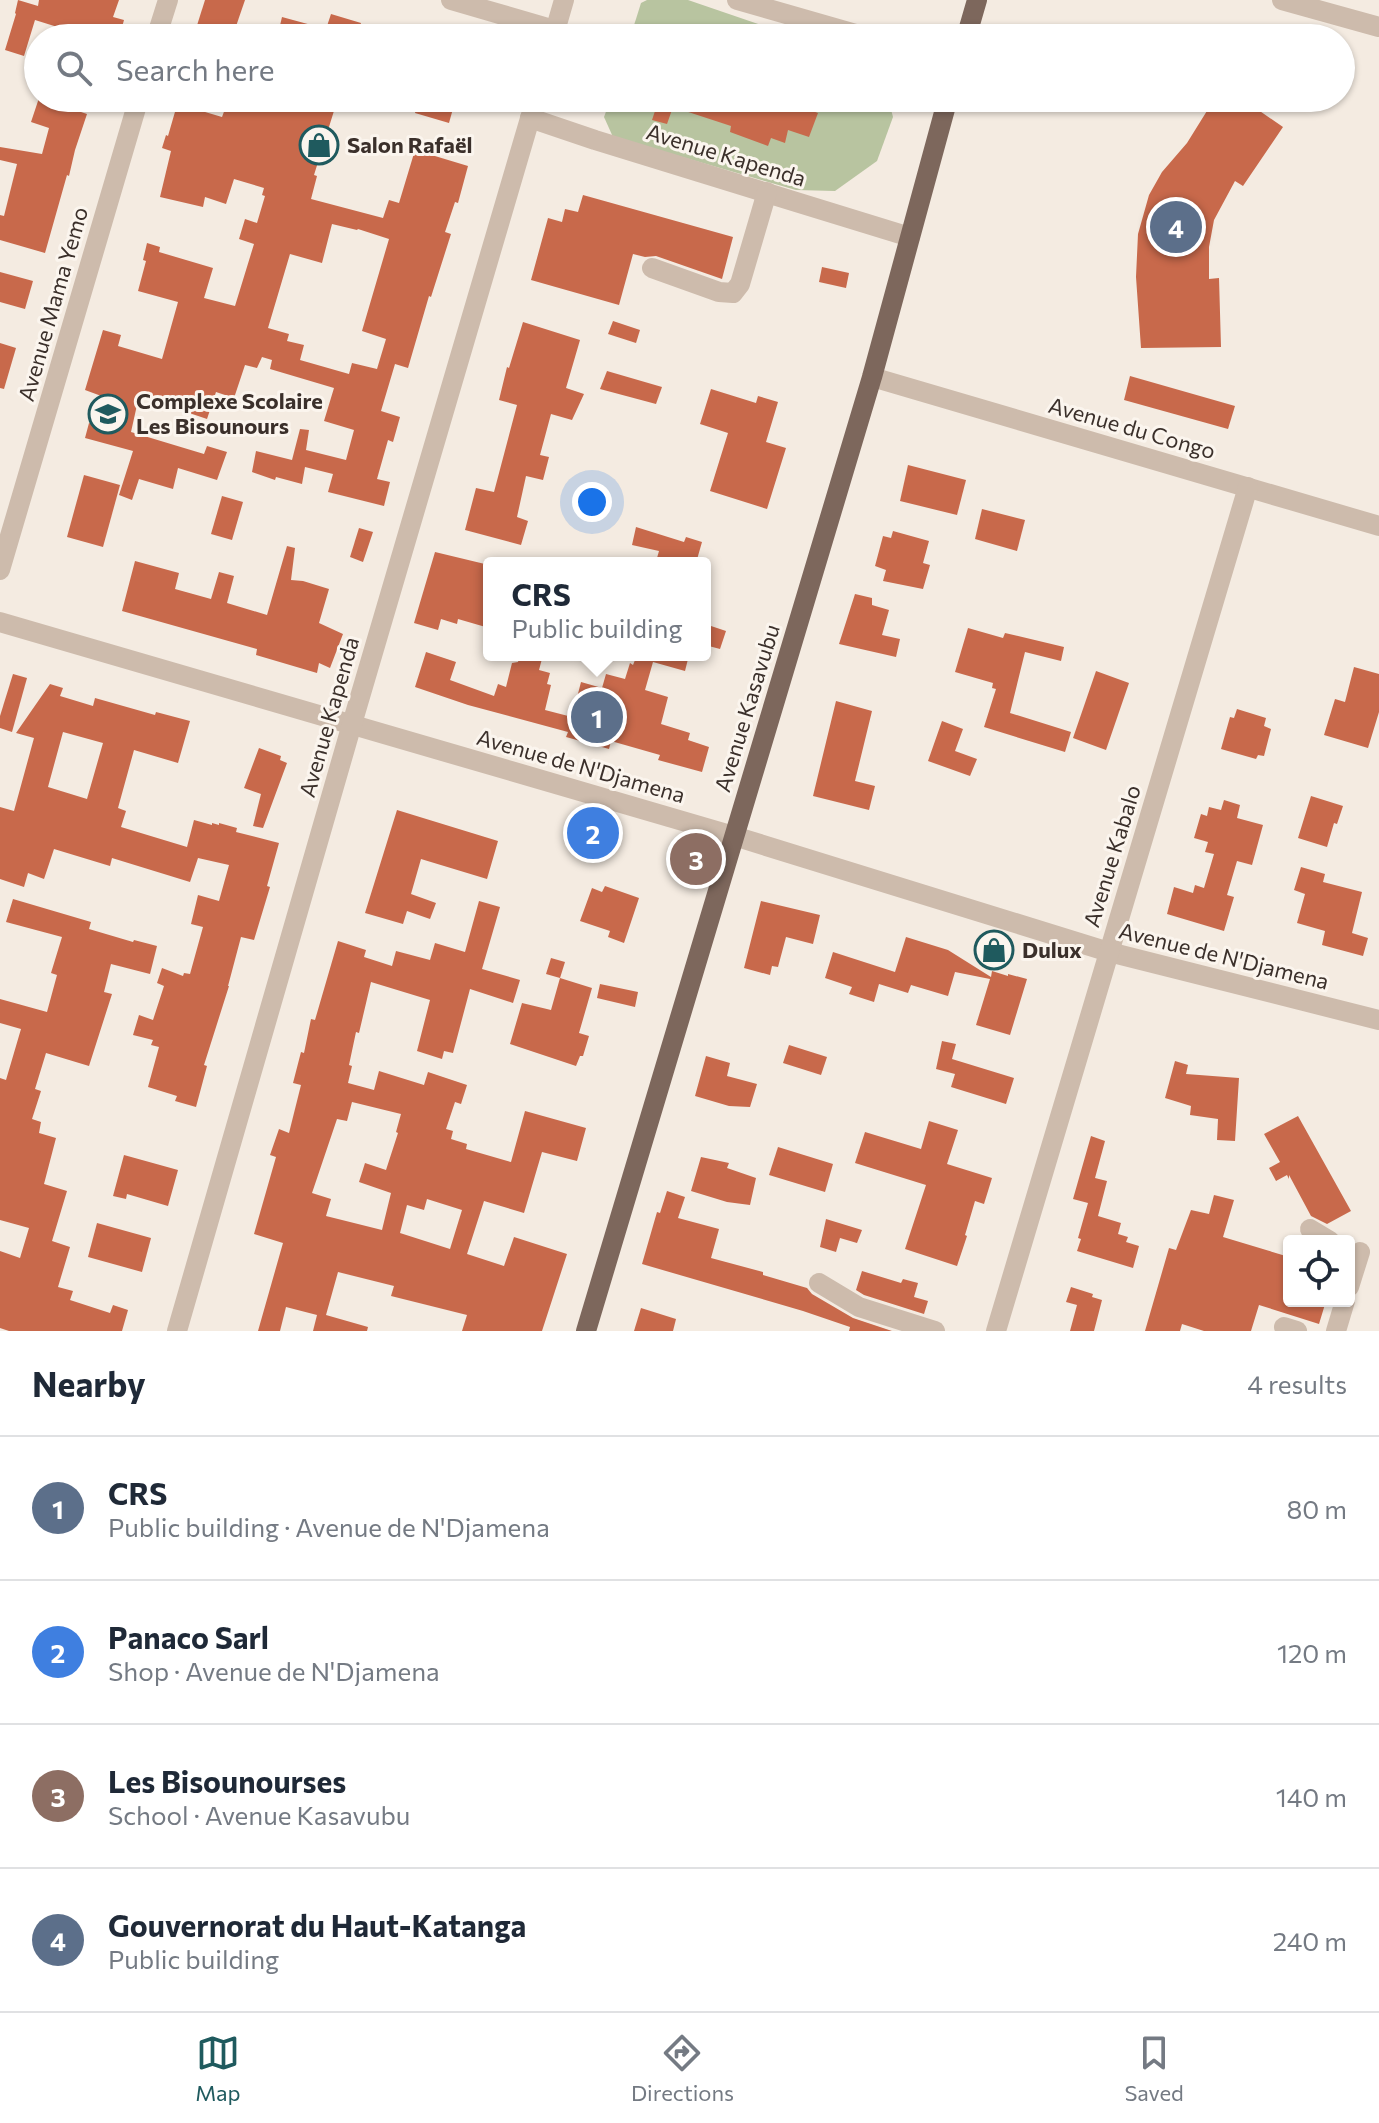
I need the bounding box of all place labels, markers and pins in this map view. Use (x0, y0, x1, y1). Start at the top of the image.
shop icon: Salon Rafaël (298, 124, 340, 166)
place label: Salon Rafaël (347, 131, 473, 158)
pin: 4 (1150, 197, 1202, 257)
place label: Complexe Scolaire Les Bisounours (136, 387, 323, 439)
school or university icon: Complexe Scolaire Les Bisounours (87, 393, 129, 435)
pin: 1 (571, 687, 623, 747)
pin: 2 (567, 803, 619, 863)
pin: 3 (670, 829, 722, 889)
shop icon: Dulux (973, 929, 1015, 971)
place label: Dulux (1022, 936, 1082, 963)

